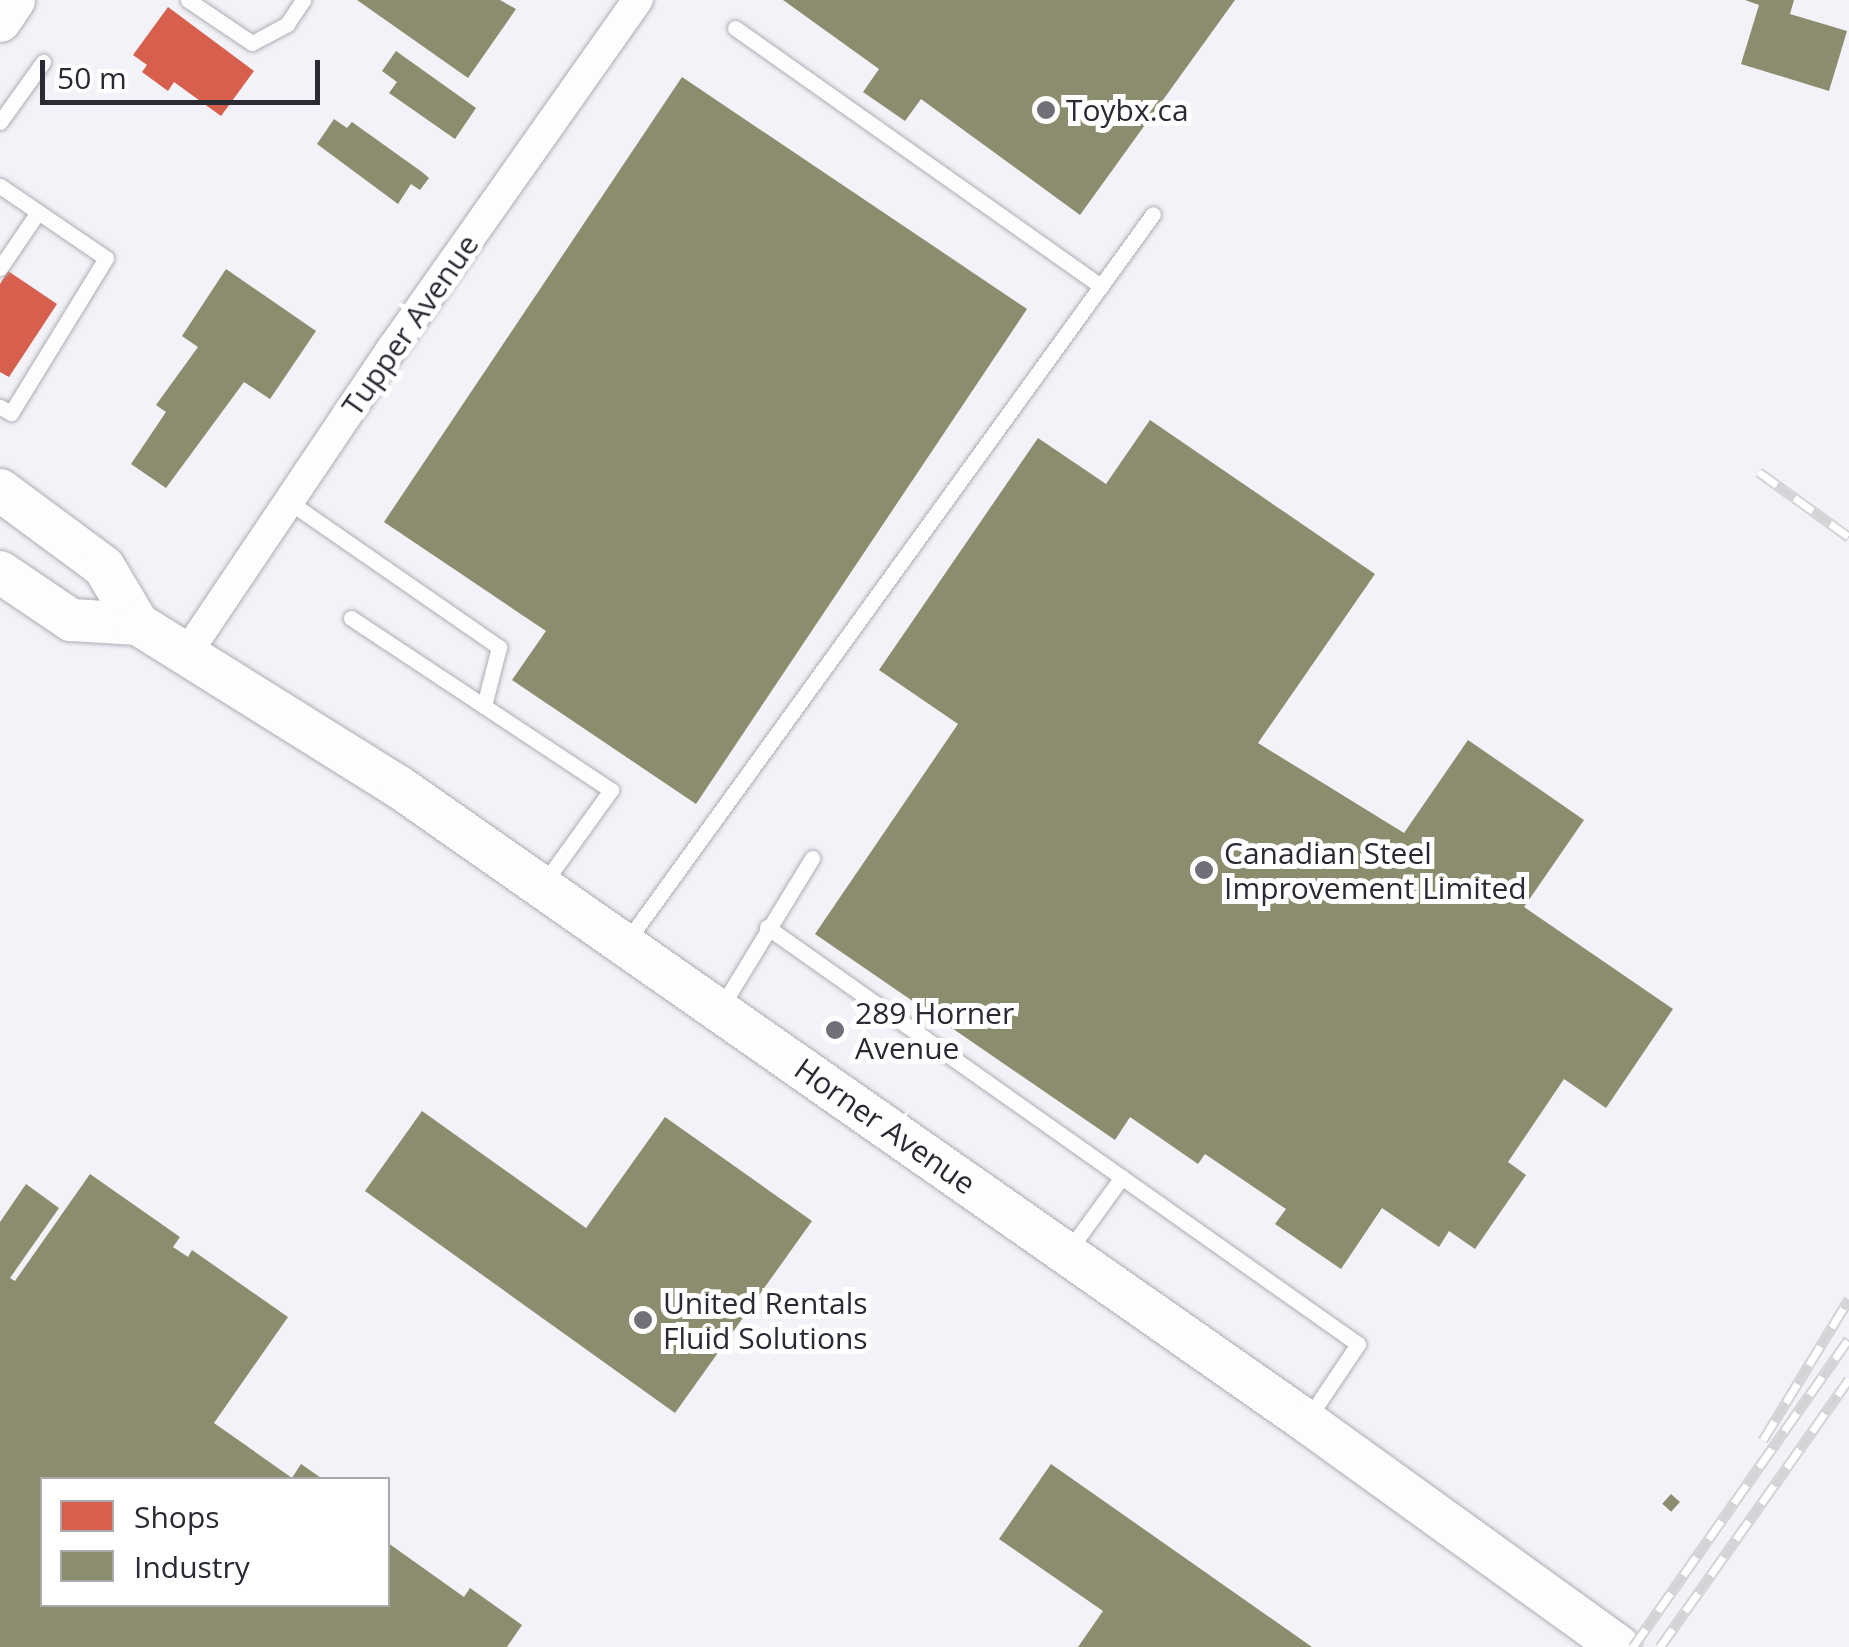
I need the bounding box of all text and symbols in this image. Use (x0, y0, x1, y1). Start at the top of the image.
scale bar (45, 40, 325, 102)
text: 50 m (57, 57, 127, 98)
place label: Toybx.ca (1066, 92, 1189, 128)
marker: Toybx.ca (1035, 99, 1057, 121)
street label: Tupper Avenue (334, 227, 486, 423)
place label: Canadian Steel Improvement Limited (1224, 835, 1527, 906)
marker: Canadian Steel Improvement Limited (1193, 859, 1215, 881)
place label: 289 Horner Avenue (855, 995, 1014, 1066)
marker: 289 Horner Avenue (824, 1019, 846, 1041)
street label: Horner Avenue (788, 1050, 982, 1202)
place label: United Rentals Fluid Solutions (663, 1285, 868, 1356)
marker: United Rentals Fluid Solutions (632, 1309, 654, 1331)
legend (40, 1477, 390, 1607)
text: Shops (134, 1496, 220, 1537)
text: Industry (134, 1546, 250, 1587)

